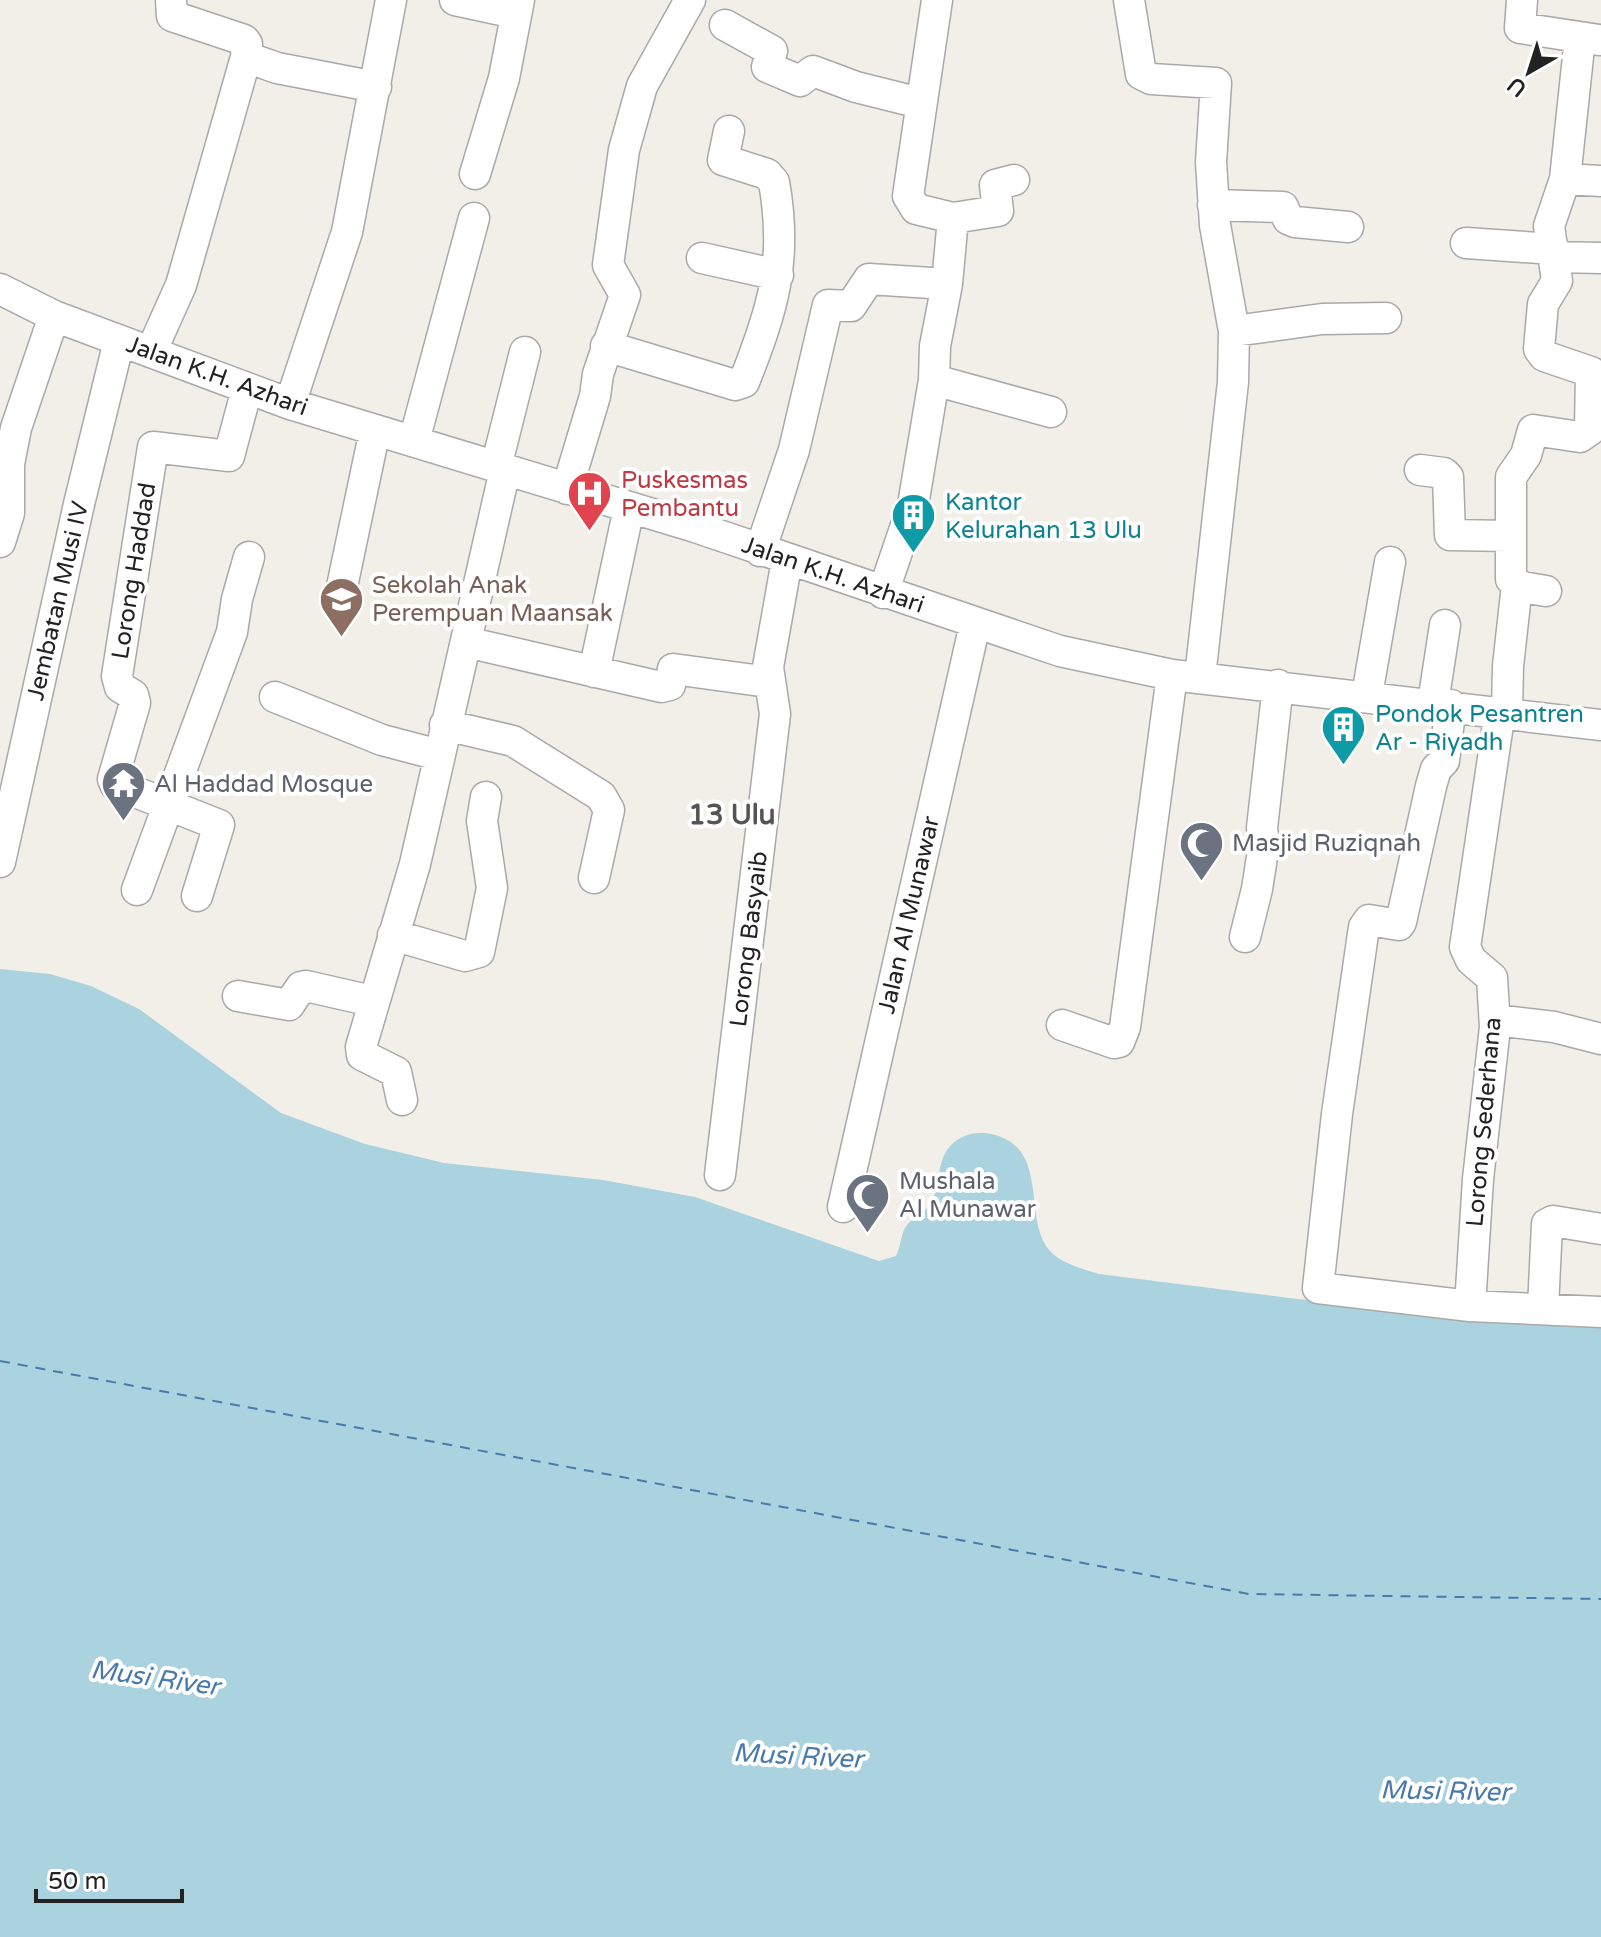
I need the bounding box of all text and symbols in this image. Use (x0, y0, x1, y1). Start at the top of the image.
north arrow (1489, 32, 1569, 112)
text: U (1502, 71, 1532, 102)
street label: Jalan K.H. Azhari (122, 330, 312, 422)
place label: Puskesmas Pembantu (621, 466, 748, 523)
hospital icon: Puskesmas Pembantu (566, 470, 614, 533)
street label: Lorong Haddad (106, 481, 162, 661)
place label: Kantor Kelurahan 13 Ulu (945, 488, 1142, 545)
building icon: Kantor Kelurahan 13 Ulu (890, 492, 938, 555)
street label: Jembatan Musi IV (21, 498, 95, 703)
street label: Jalan K.H. Azhari (738, 530, 928, 620)
place label: Sekolah Anak Perempuan Maansak (372, 571, 613, 628)
school or university icon: Sekolah Anak Perempuan Maansak (317, 575, 365, 638)
place label: Pondok Pesantren Ar - Riyadh (1375, 700, 1584, 757)
building icon: Pondok Pesantren Ar - Riyadh (1320, 704, 1368, 767)
temple icon: Al Haddad Mosque (99, 760, 147, 823)
place label: Al Haddad Mosque (154, 770, 373, 799)
district label: 13 Ulu (688, 798, 776, 832)
street label: Jalan Al Munawar (872, 813, 946, 1017)
mosque icon: Masjid Ruziqnah (1177, 819, 1225, 882)
place label: Masjid Ruziqnah (1232, 829, 1421, 858)
street label: Lorong Basyaib (724, 850, 774, 1028)
street label: Lorong Sederhana (1460, 1016, 1508, 1228)
place label: Mushala Al Munawar (899, 1167, 1037, 1224)
mosque icon: Mushala Al Munawar (844, 1171, 892, 1234)
water label: Musi River (89, 1654, 224, 1703)
water label: Musi River (732, 1737, 867, 1775)
water label: Musi River (1380, 1774, 1513, 1808)
scale bar (36, 1853, 182, 1903)
text: 50 m (48, 1867, 106, 1896)

